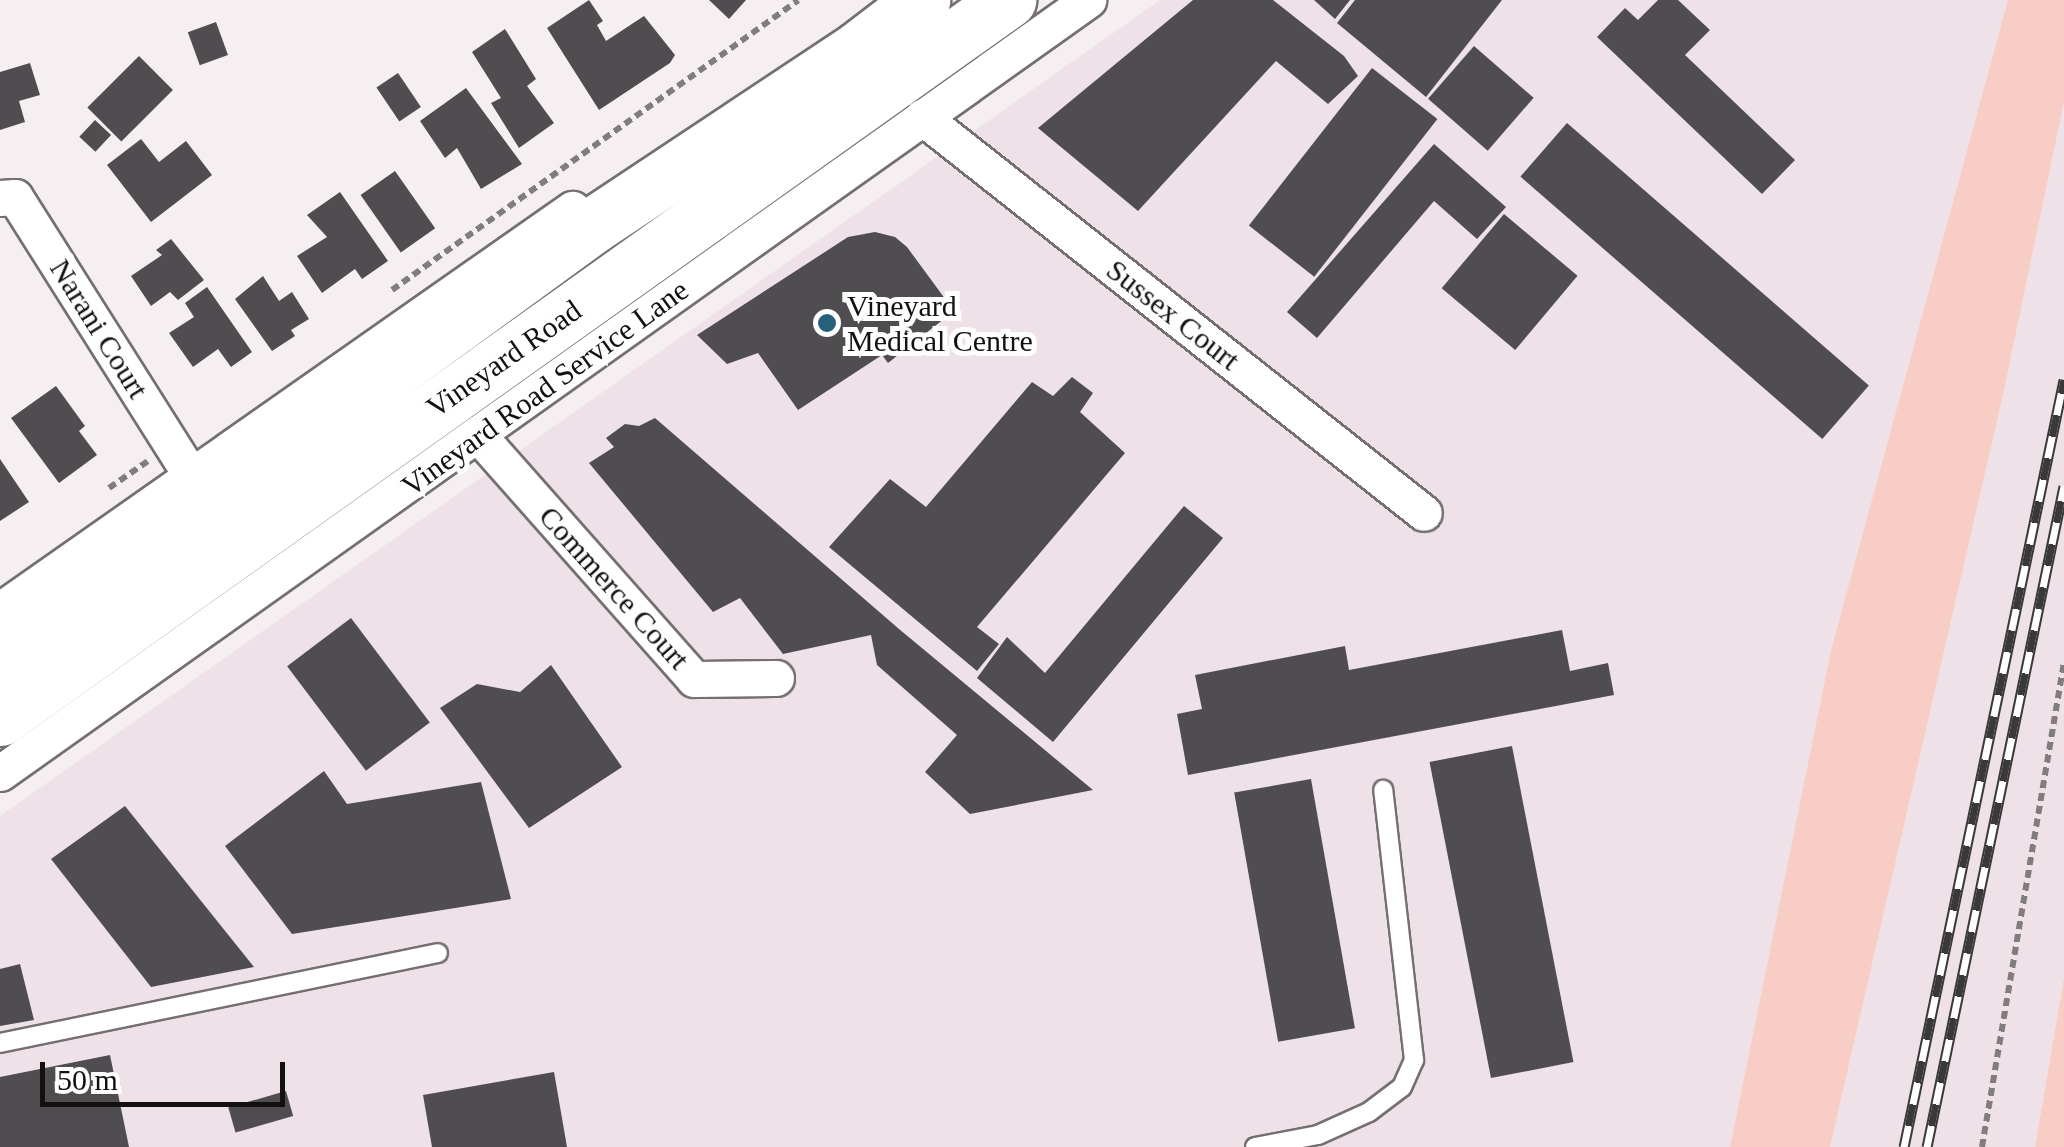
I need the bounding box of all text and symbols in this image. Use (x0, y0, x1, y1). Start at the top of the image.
street label: Sussex Court (1099, 252, 1247, 378)
street label: Narani Court (42, 253, 156, 405)
street label: Vineyard Road Service Lane (395, 272, 695, 504)
place label: Vineyard Medical Centre (847, 288, 1033, 358)
street label: Vineyard Road (420, 292, 588, 426)
marker: Vineyard Medical Centre (816, 312, 838, 334)
street label: Commerce Court (531, 499, 697, 677)
scale bar (45, 1042, 290, 1104)
text: 50 m (57, 1063, 118, 1096)

